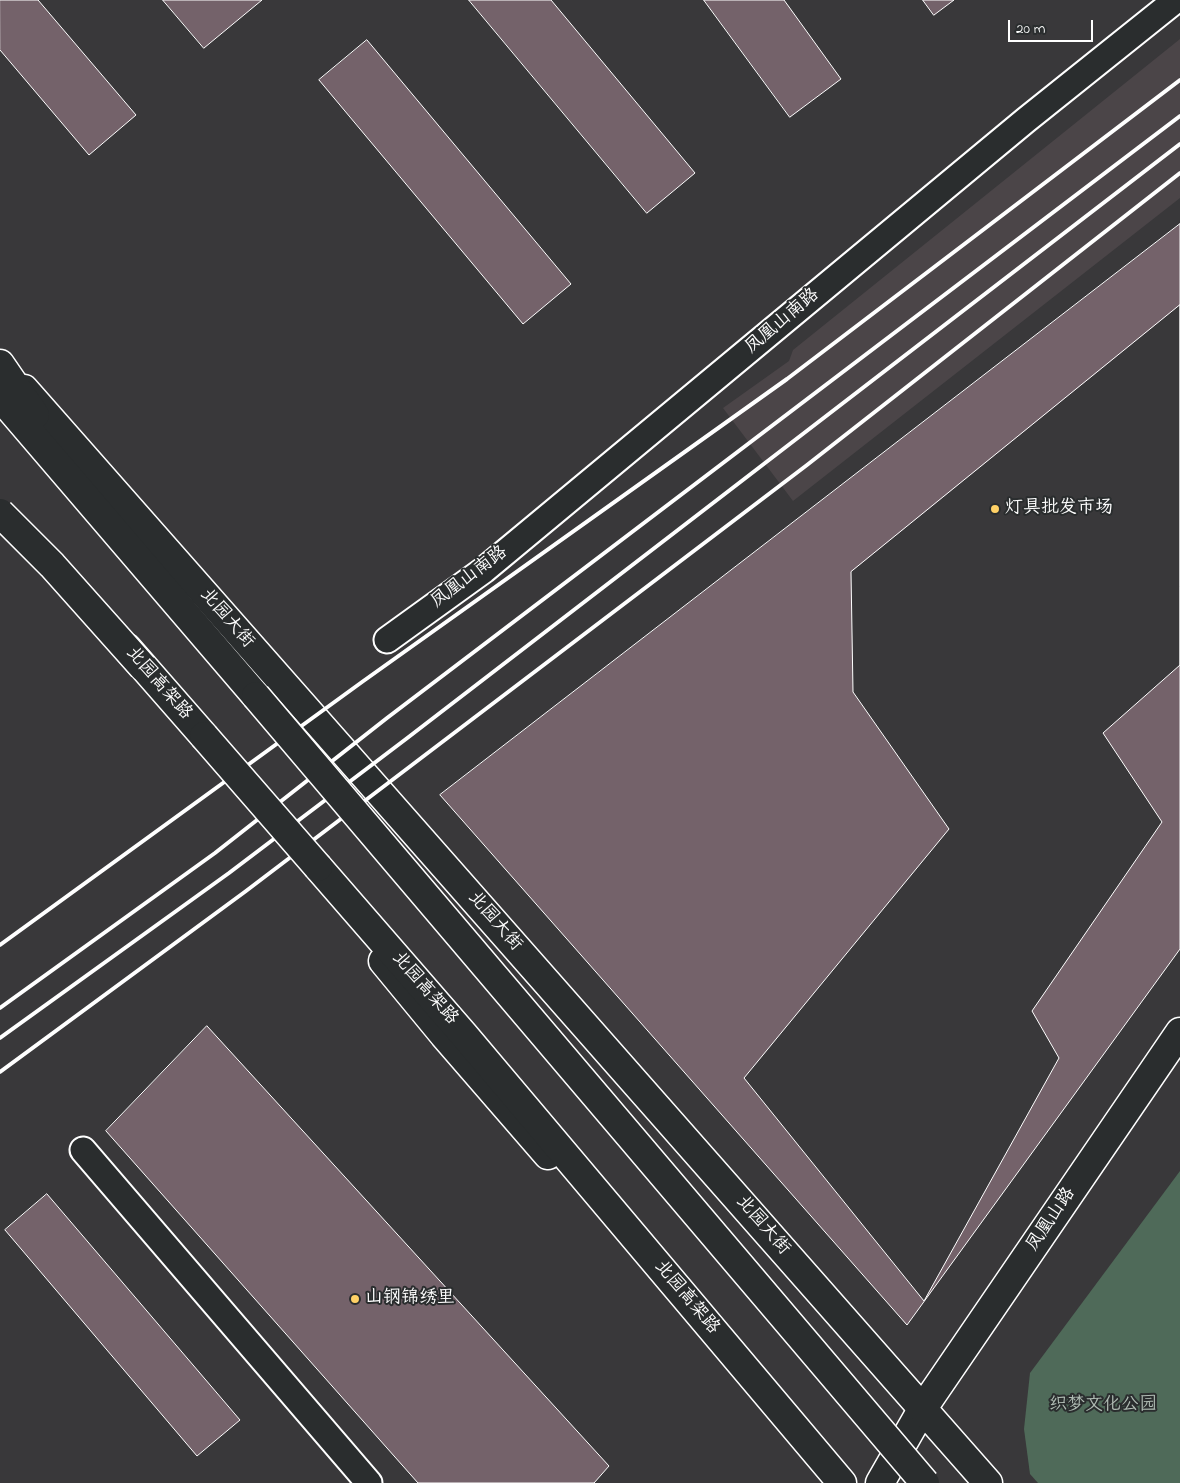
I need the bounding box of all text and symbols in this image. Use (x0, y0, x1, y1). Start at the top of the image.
scale bar (1010, 10, 1095, 42)
text: 20 m (1016, 18, 1045, 40)
street label: 凤凰山南路 (742, 285, 824, 359)
place label: 灯具批发市场 (1005, 498, 1113, 520)
marker: 灯具批发市场 (989, 503, 1001, 515)
street label: 凤凰山南路 (428, 542, 512, 614)
street label: 北园大街 (194, 585, 258, 653)
street label: 北园高架路 (120, 643, 196, 725)
street label: 北园大街 (462, 888, 526, 956)
street label: 北园高架路 (386, 948, 462, 1030)
street label: 凤凰山路 (1023, 1184, 1081, 1256)
street label: 北园大街 (730, 1192, 794, 1260)
street label: 北园高架路 (649, 1257, 723, 1339)
place label: 山钢锦绣里 (365, 1288, 455, 1310)
marker: 山钢锦绣里 (349, 1293, 361, 1305)
park label: 织梦文化公园 (1049, 1395, 1157, 1417)

